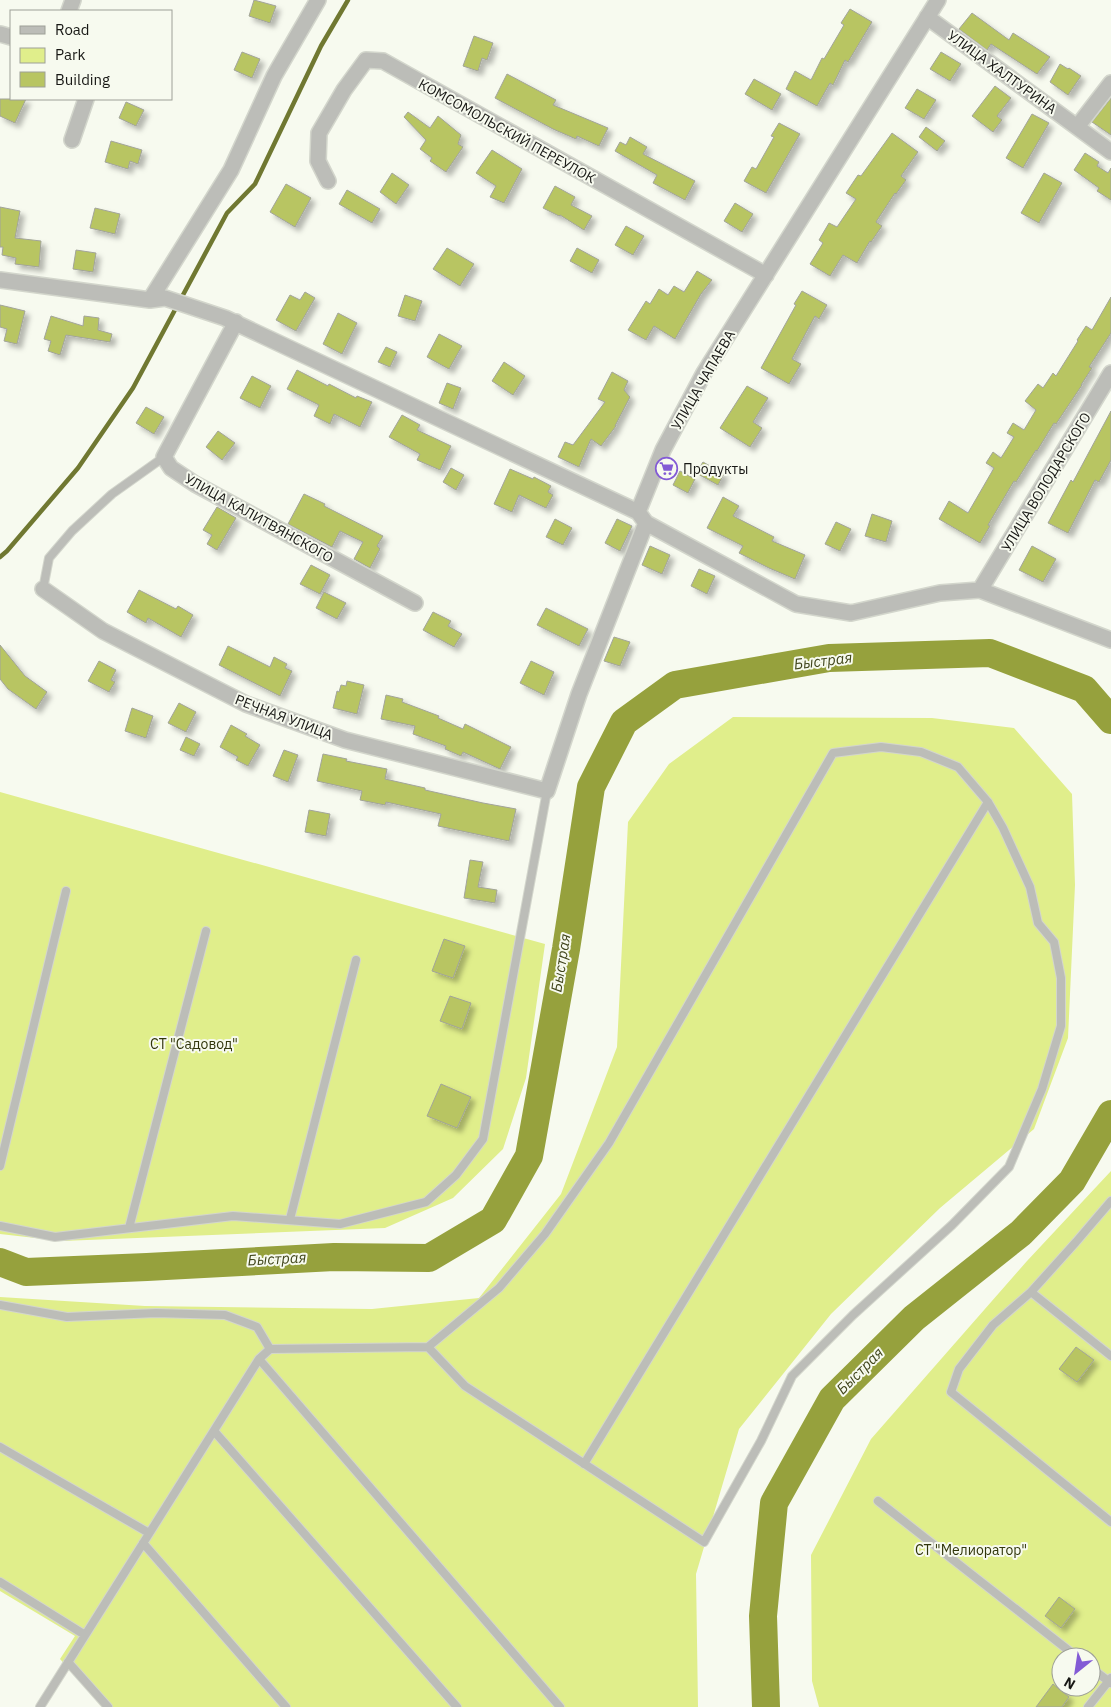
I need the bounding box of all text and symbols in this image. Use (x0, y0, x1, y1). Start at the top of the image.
legend (10, 10, 172, 100)
text: Road (55, 20, 90, 39)
street label: УЛИЦА ХАЛТУРИНА (944, 26, 1060, 118)
text: Park (55, 45, 85, 64)
text: Building (55, 70, 110, 89)
street label: КОМСОМОЛЬСКИЙ ПЕРЕУЛОК (415, 74, 599, 187)
street label: УЛИЦА ЧАПАЕВА (667, 327, 739, 433)
street label: УЛИЦА ВОЛОДАРСКОГО (997, 409, 1095, 555)
supermarket icon: Продукты (655, 457, 679, 481)
place label: Продукты (683, 460, 748, 478)
street label: УЛИЦА КАЛИТВЯНСКОГО (181, 470, 337, 566)
water label: Быстрая (793, 647, 853, 674)
street label: РЕЧНАЯ УЛИЦА (233, 690, 335, 744)
water label: Быстрая (547, 932, 575, 993)
park label: СТ "Садовод" (150, 1035, 238, 1053)
water label: Быстрая (247, 1247, 307, 1270)
water label: Быстрая (832, 1343, 887, 1398)
park label: СТ "Мелиоратор" (915, 1541, 1027, 1559)
north arrow (1051, 1647, 1101, 1697)
text: N (1061, 1673, 1078, 1694)

